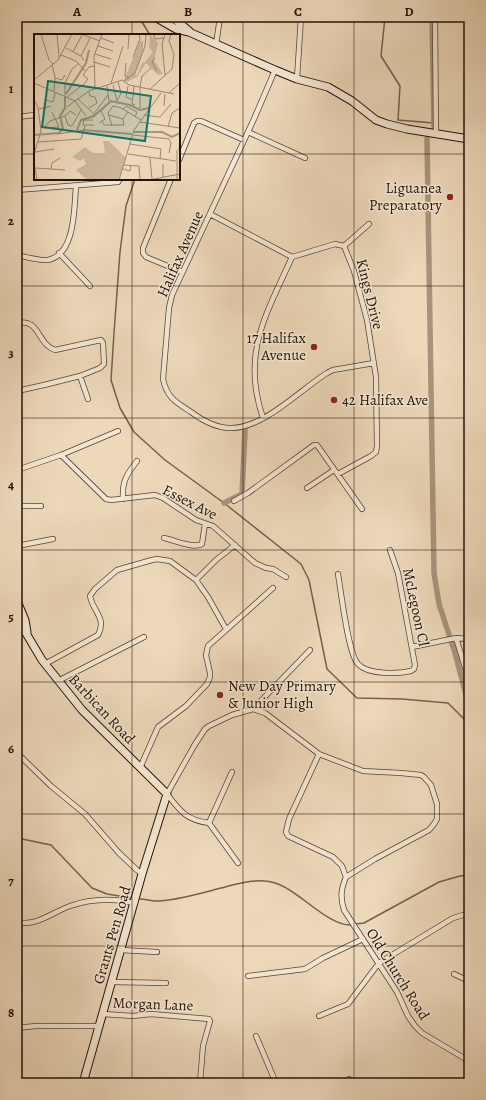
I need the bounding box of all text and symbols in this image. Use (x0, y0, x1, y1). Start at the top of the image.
text: A (72, 3, 82, 20)
text: B (184, 3, 192, 20)
text: C (294, 3, 302, 20)
text: D (404, 3, 414, 20)
inset map (34, 34, 180, 180)
text: 1 (9, 80, 14, 97)
place label: Liguanea Preparatory (369, 178, 442, 215)
marker: Liguanea Preparatory (445, 192, 455, 202)
street label: Halifax Avenue (152, 207, 208, 300)
text: 2 (8, 212, 15, 229)
street label: Kings Drive (352, 257, 388, 332)
place label: 17 Halifax Avenue (247, 328, 306, 365)
marker: 17 Halifax Avenue (309, 342, 319, 352)
text: 3 (8, 344, 14, 361)
place label: 42 Halifax Ave (342, 390, 429, 410)
marker: 42 Halifax Ave (329, 395, 339, 405)
text: 4 (8, 476, 14, 493)
street label: Essex Ave (159, 480, 221, 524)
street label: McLegoon Cl (398, 566, 434, 648)
text: 5 (8, 608, 14, 625)
street label: Barbican Road (64, 670, 140, 749)
place label: New Day Primary & Junior High (228, 676, 336, 713)
marker: New Day Primary & Junior High (215, 690, 225, 700)
text: 6 (8, 740, 14, 757)
text: 7 (8, 872, 14, 889)
street label: Grants Pen Road (88, 883, 136, 986)
street label: Old Church Road (362, 924, 435, 1025)
street label: Morgan Lane (112, 993, 194, 1015)
text: 8 (8, 1004, 14, 1021)

